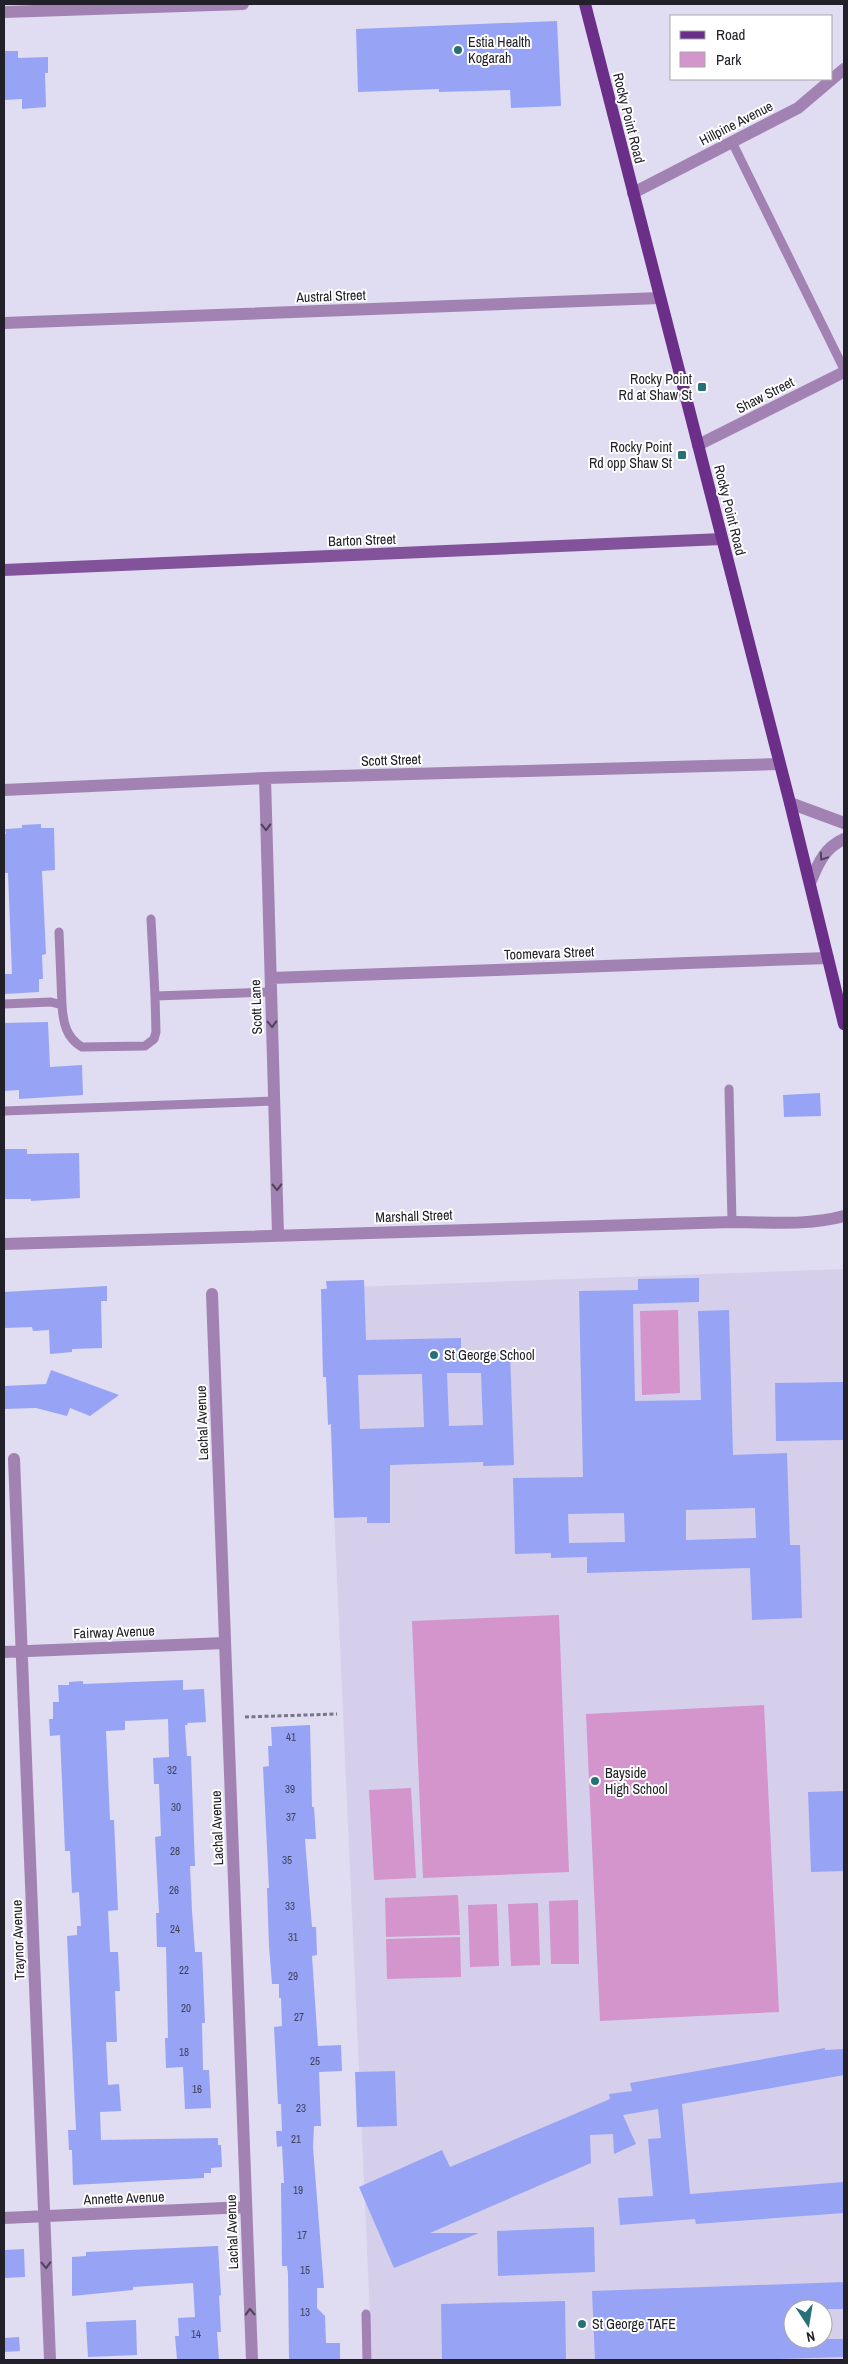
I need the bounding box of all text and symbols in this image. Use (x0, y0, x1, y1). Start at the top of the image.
legend (670, 15, 833, 80)
text: Road (716, 24, 745, 45)
place label: Estia Health Kogarah (468, 33, 531, 67)
marker: Estia Health Kogarah (452, 44, 464, 56)
text: Park (716, 49, 742, 70)
street label: Rocky Point Road (609, 71, 649, 165)
street label: Hillpine Avenue (696, 97, 776, 149)
street label: Austral Street (295, 286, 366, 306)
place label: Rocky Point Rd at Shaw St (619, 370, 692, 404)
street label: Shaw Street (733, 373, 797, 417)
marker: Rocky Point Rd at Shaw St (696, 381, 708, 393)
place label: Rocky Point Rd opp Shaw St (589, 438, 672, 472)
marker: Rocky Point Rd opp Shaw St (676, 449, 688, 461)
street label: Rocky Point Road (710, 463, 750, 557)
street label: Barton Street (328, 530, 396, 550)
street label: Scott Street (361, 750, 421, 770)
one-way arrow (261, 823, 272, 831)
one-way arrow (819, 852, 829, 861)
street label: Toomevara Street (503, 942, 595, 964)
street label: Scott Lane (246, 979, 266, 1035)
one-way arrow (267, 1021, 277, 1029)
one-way arrow (271, 1183, 282, 1191)
street label: Marshall Street (375, 1206, 453, 1226)
place label: St George School (444, 1346, 535, 1364)
marker: St George School (428, 1349, 440, 1361)
street label: Lachal Avenue (192, 1385, 212, 1461)
street label: Fairway Avenue (73, 1622, 155, 1642)
house number: 41 (286, 1730, 296, 1744)
house number: 32 (167, 1763, 177, 1777)
place label: Bayside High School (605, 1764, 668, 1798)
marker: Bayside High School (589, 1775, 601, 1787)
house number: 39 (285, 1782, 295, 1796)
street label: Lachal Avenue (207, 1790, 227, 1866)
house number: 30 (171, 1800, 181, 1814)
house number: 37 (286, 1810, 296, 1824)
house number: 28 (170, 1844, 180, 1858)
house number: 35 (282, 1853, 292, 1867)
house number: 26 (169, 1883, 179, 1897)
street label: Traynor Avenue (8, 1899, 28, 1981)
house number: 33 (285, 1899, 295, 1913)
house number: 24 (170, 1922, 180, 1936)
house number: 31 (288, 1930, 298, 1944)
house number: 22 (179, 1963, 189, 1977)
house number: 29 (288, 1969, 298, 1983)
house number: 20 (181, 2001, 191, 2015)
house number: 27 (294, 2010, 304, 2024)
house number: 18 (179, 2045, 189, 2059)
house number: 25 (310, 2054, 320, 2068)
house number: 16 (192, 2082, 202, 2096)
house number: 23 (296, 2101, 306, 2115)
house number: 21 (291, 2132, 301, 2146)
house number: 19 (293, 2183, 303, 2197)
street label: Annette Avenue (82, 2188, 165, 2208)
street label: Lachal Avenue (222, 2194, 242, 2270)
house number: 17 (297, 2228, 307, 2242)
one-way arrow (41, 2261, 52, 2269)
house number: 15 (300, 2263, 310, 2277)
north arrow (783, 2299, 833, 2349)
house number: 13 (300, 2305, 310, 2319)
one-way arrow (245, 2307, 256, 2315)
place label: St George TAFE (592, 2315, 676, 2333)
marker: St George TAFE (576, 2318, 588, 2330)
house number: 14 (191, 2327, 201, 2341)
text: N (805, 2327, 817, 2346)

